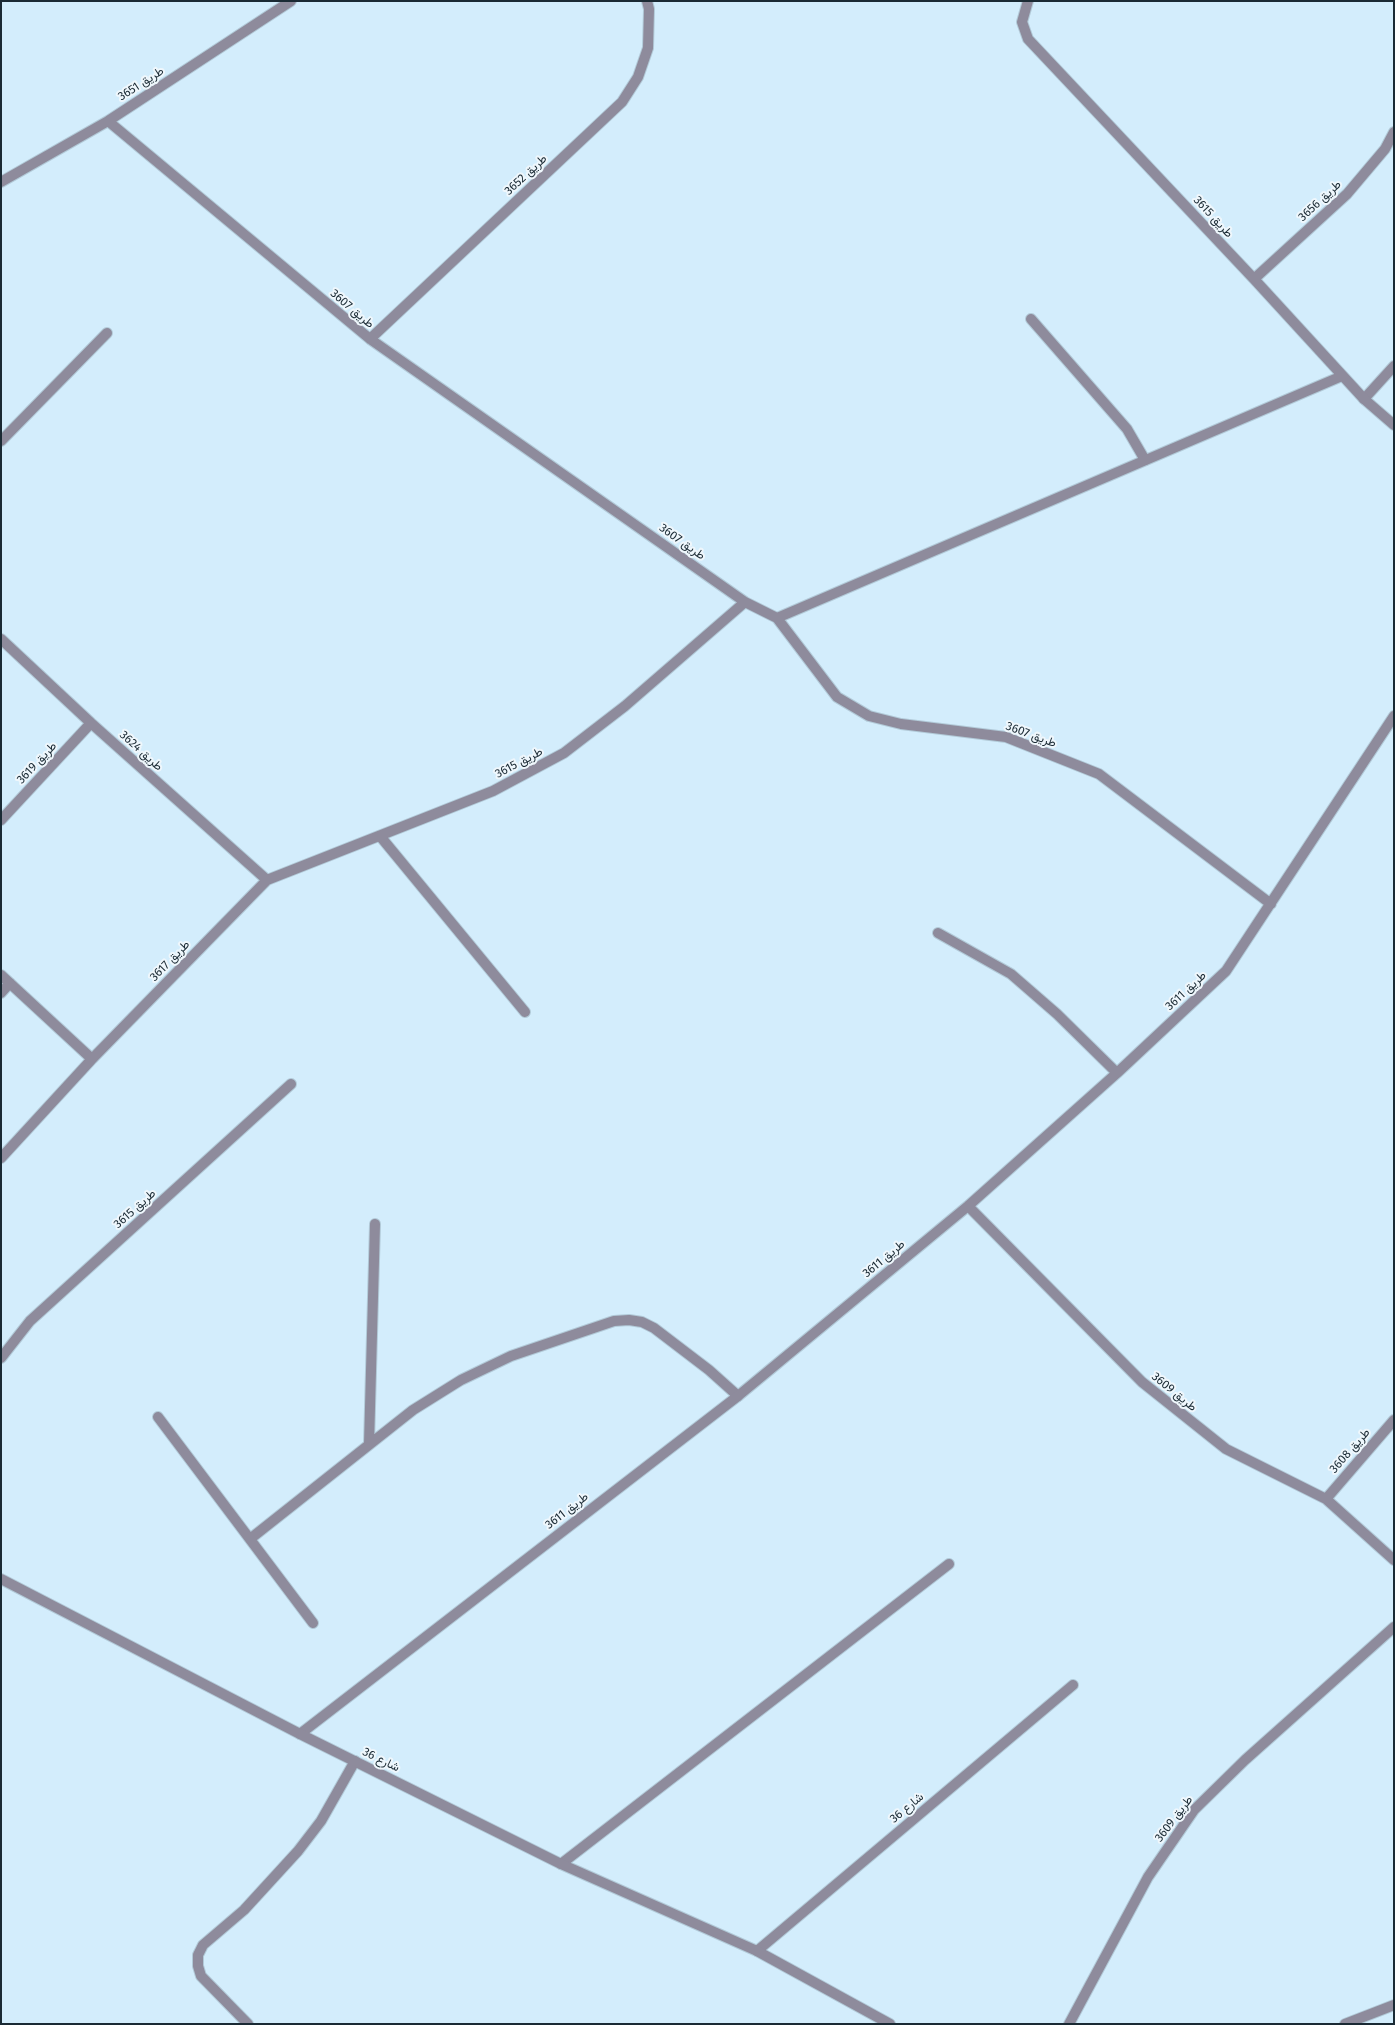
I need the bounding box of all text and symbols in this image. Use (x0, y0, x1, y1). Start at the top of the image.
street label: طريق 3651 (115, 64, 167, 104)
street label: طريق 3652 (502, 152, 550, 198)
street label: طريق 3656 (1296, 178, 1344, 224)
street label: طريق 3615 (1190, 193, 1236, 241)
street label: طريق 3607 (327, 287, 377, 331)
street label: طريق 3607 (656, 521, 708, 563)
street label: طريق 3607 (1004, 719, 1058, 751)
street label: طريق 3624 (117, 728, 165, 774)
street label: طريق 3619 (14, 739, 60, 787)
street label: طريق 3615 (493, 745, 545, 781)
street label: طريق 3617 (147, 938, 193, 984)
street label: طريق 3611 (1163, 968, 1209, 1014)
street label: طريق 3615 (111, 1186, 159, 1232)
street label: طريق 3611 (860, 1237, 908, 1281)
street label: طريق 3609 (1149, 1369, 1199, 1415)
street label: طريق 3608 (1327, 1426, 1373, 1476)
street label: طريق 3611 (543, 1490, 591, 1532)
street label: شارع 36 (360, 1745, 402, 1775)
street label: شارع 36 (887, 1790, 927, 1826)
street label: طريق 3609 (1152, 1793, 1196, 1845)

